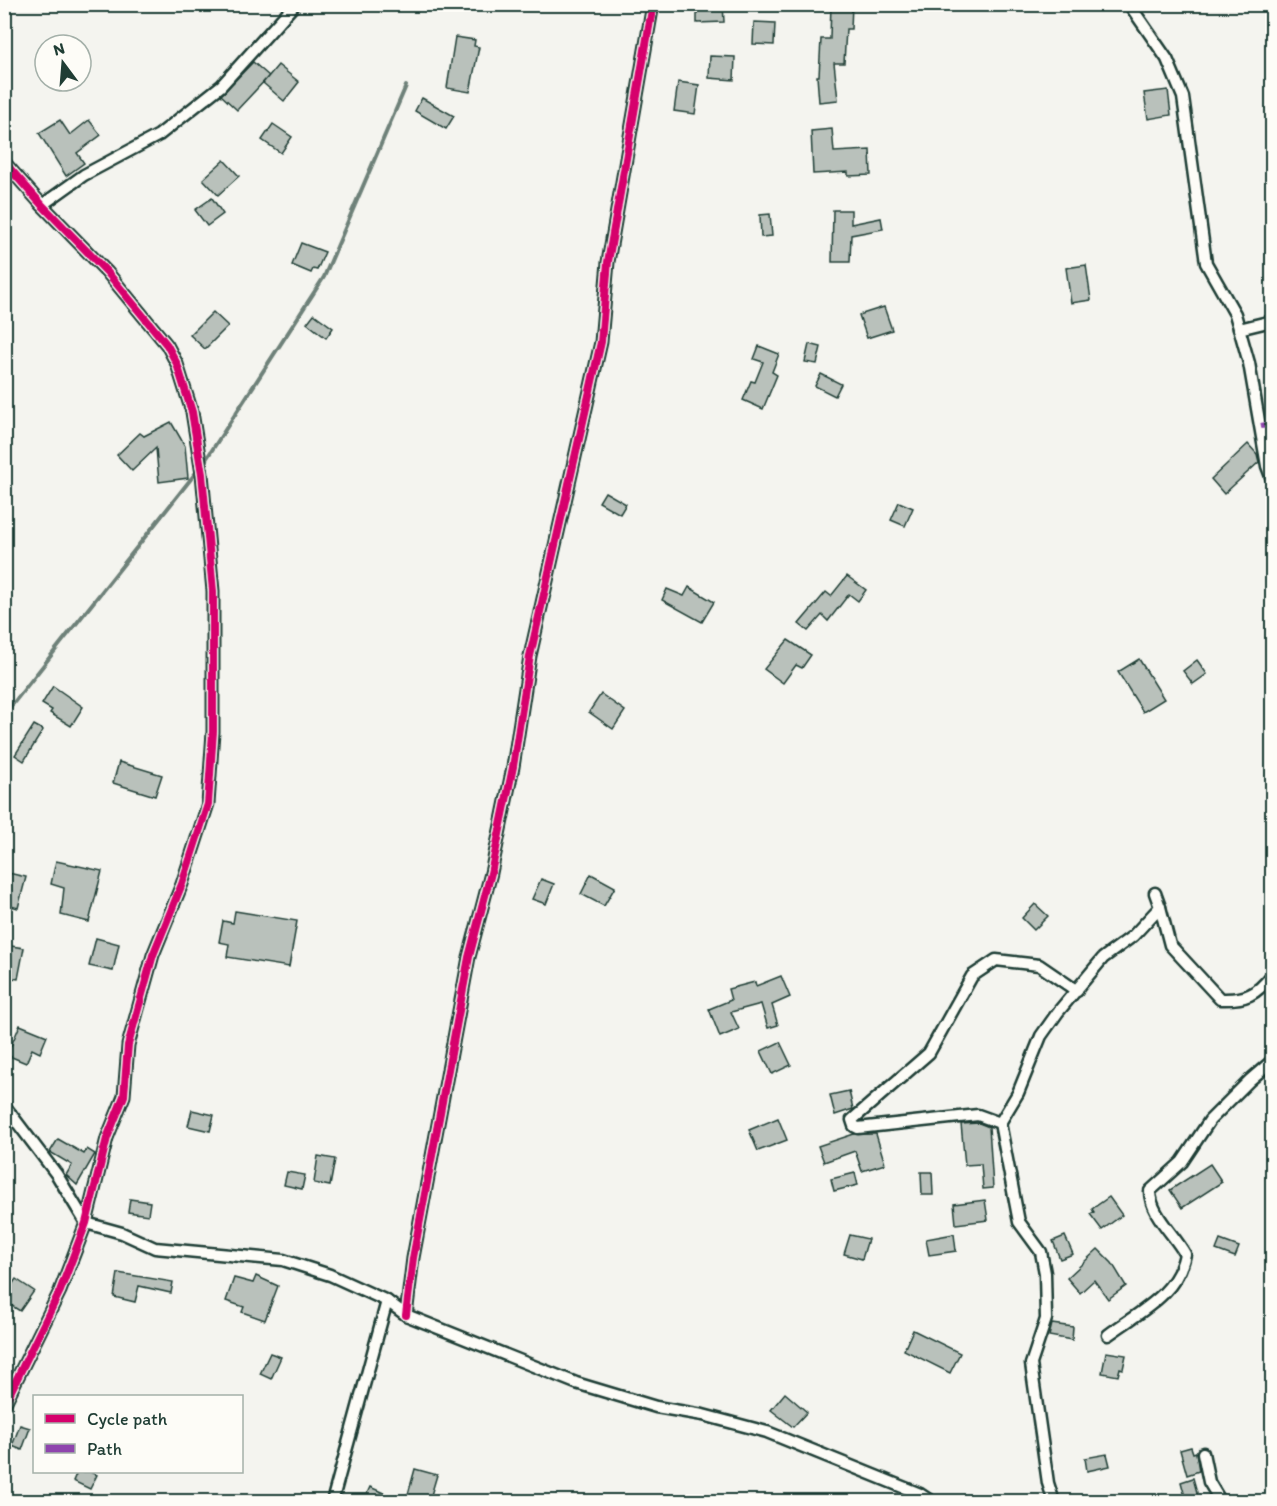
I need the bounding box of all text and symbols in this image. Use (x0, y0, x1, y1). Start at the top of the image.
north arrow (33, 33, 93, 93)
text: N (51, 38, 67, 60)
legend (33, 1395, 243, 1473)
text: Cycle path (87, 1408, 168, 1430)
text: Path (87, 1438, 122, 1460)

